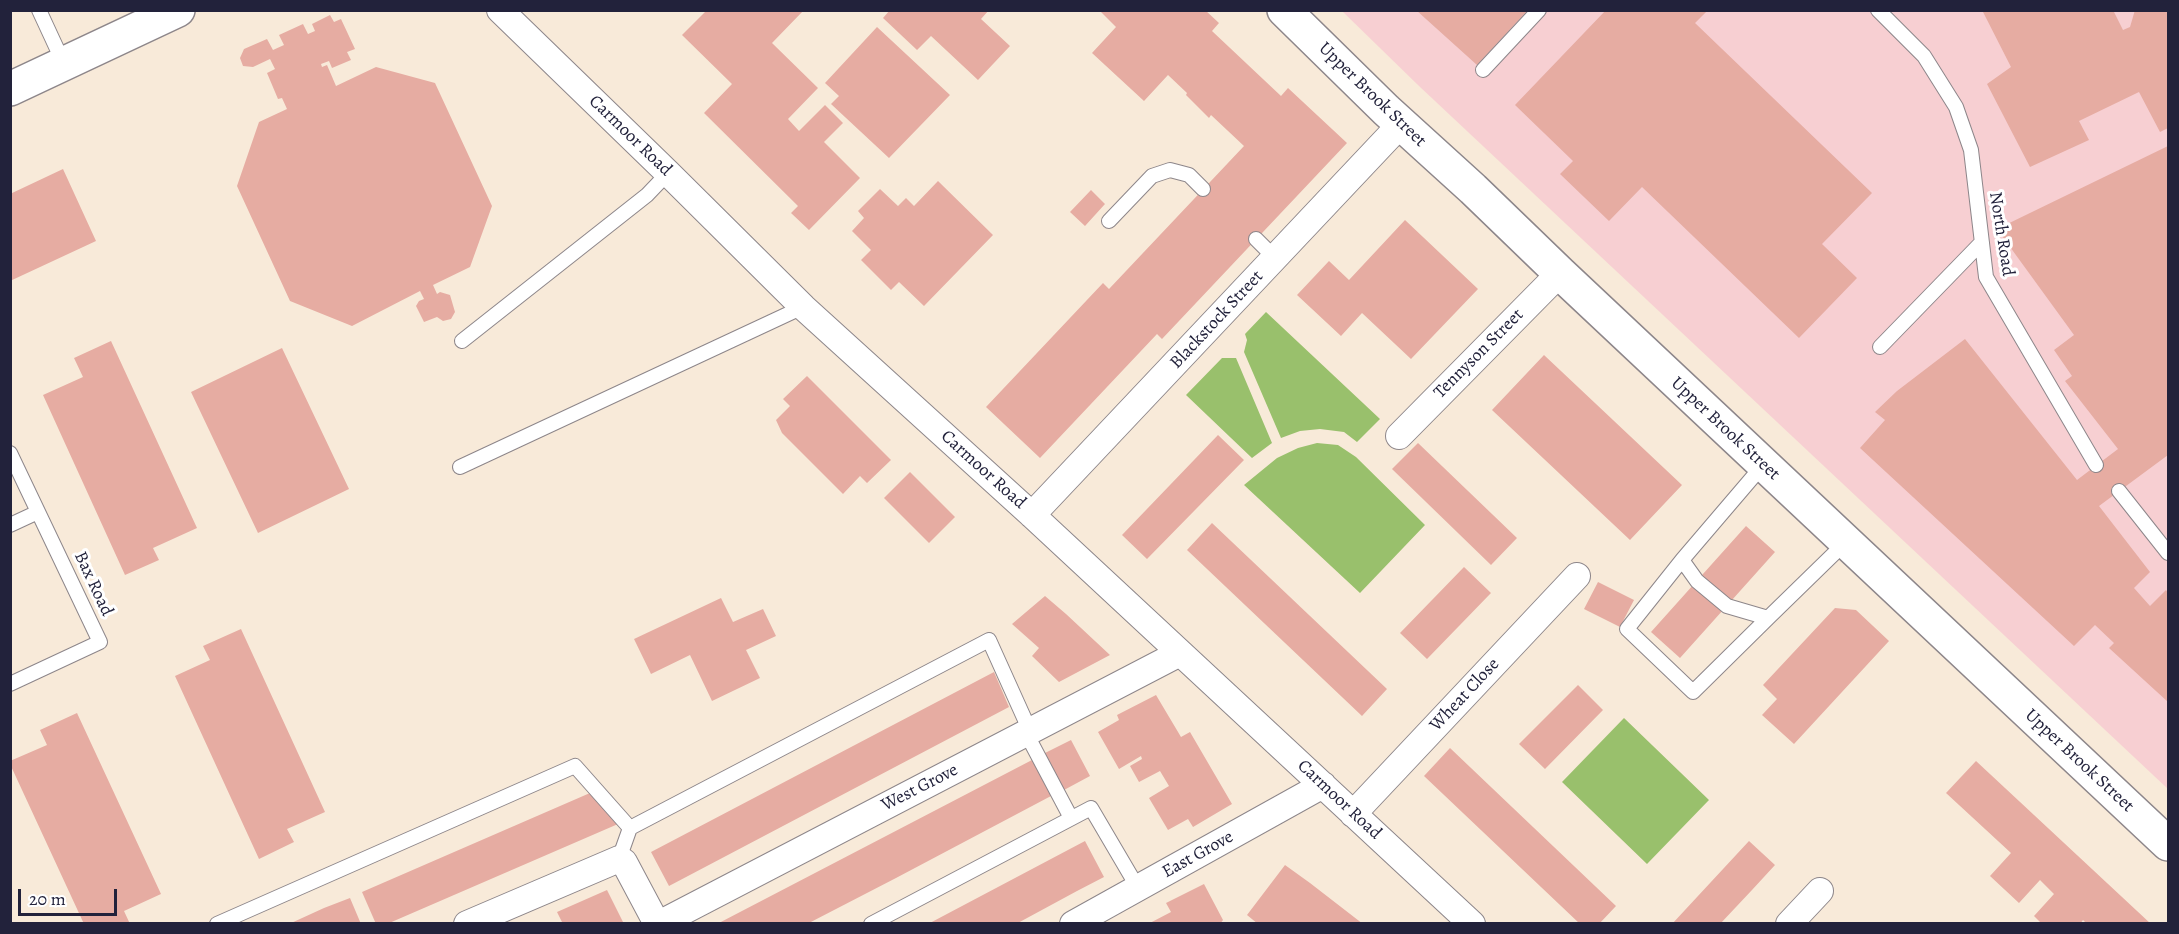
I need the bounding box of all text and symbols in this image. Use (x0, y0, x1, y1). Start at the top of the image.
street label: Upper Brook Street (1314, 38, 1430, 152)
street label: Carmoor Road (584, 91, 676, 181)
street label: North Road (1984, 190, 2018, 278)
street label: Blackstock Street (1166, 266, 1268, 374)
street label: Tennyson Street (1430, 305, 1528, 403)
street label: Upper Brook Street (1666, 373, 1784, 485)
street label: Carmoor Road (936, 426, 1030, 514)
street label: Bax Road (69, 548, 117, 620)
street label: Wheat Close (1426, 654, 1504, 736)
street label: Upper Brook Street (2020, 705, 2138, 817)
street label: Carmoor Road (1292, 755, 1386, 845)
street label: West Grove (878, 760, 962, 816)
street label: East Grove (1159, 827, 1237, 883)
scale bar (21, 877, 120, 915)
text: 20 m (29, 887, 66, 911)

